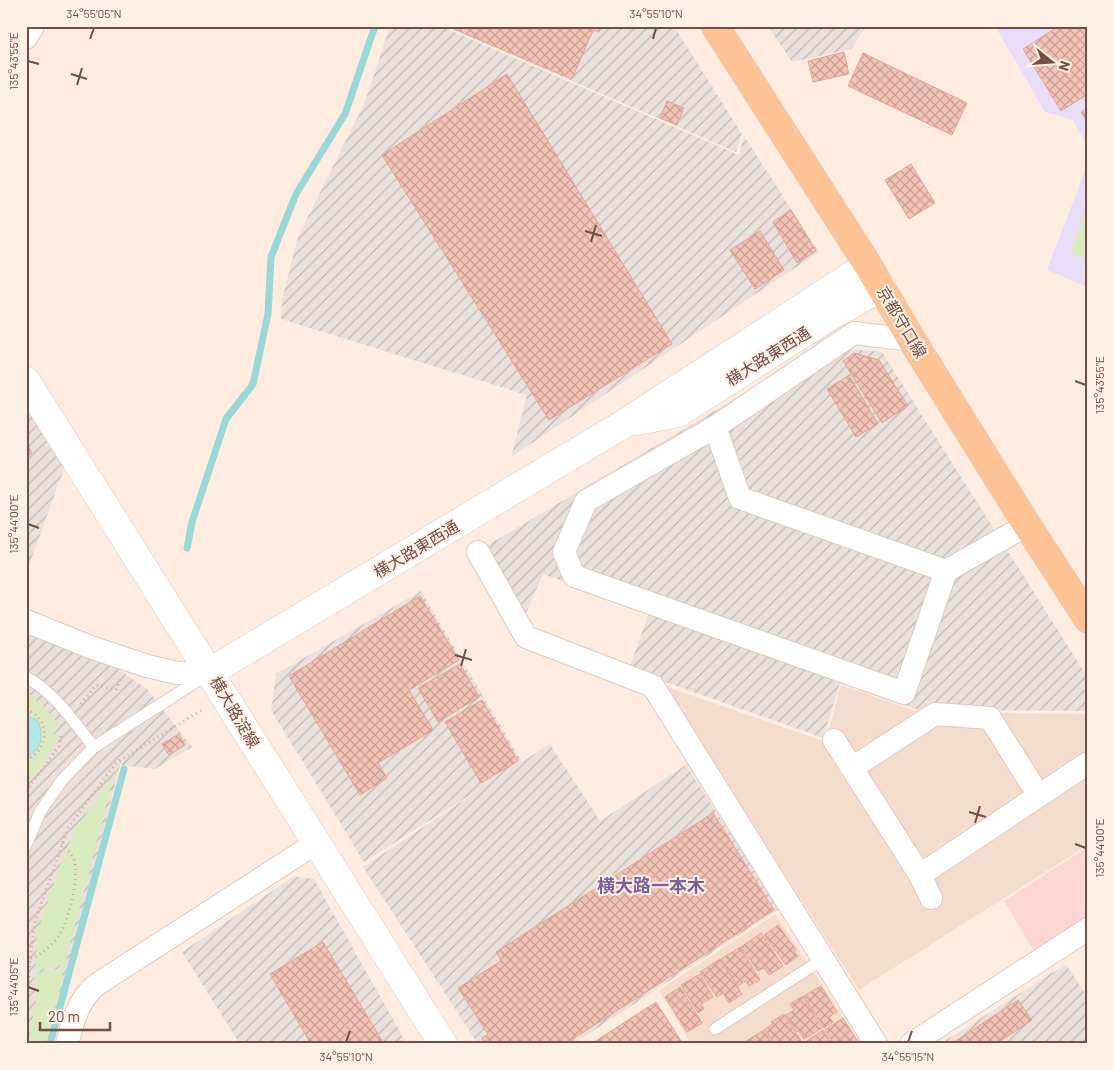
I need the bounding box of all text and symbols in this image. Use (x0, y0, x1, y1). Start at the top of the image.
text: 34°55'05"N (66, 6, 122, 20)
text: 34°55'10"N (629, 6, 683, 20)
text: 135°43'55"E (6, 32, 20, 90)
north arrow (1026, 38, 1076, 88)
text: N (1055, 59, 1074, 73)
street label: 京都守口線 (874, 283, 931, 361)
street label: 横大路東西通 (722, 322, 813, 389)
text: 135°43'55"E (1092, 356, 1106, 414)
text: 135°44'00"E (6, 494, 20, 554)
street label: 横大路東西通 (370, 516, 462, 581)
street label: 横大路淀線 (207, 673, 264, 751)
text: 135°44'00"E (1092, 818, 1106, 878)
district label: 横大路一本木 (597, 874, 705, 896)
text: 135°44'05"E (6, 957, 20, 1017)
scale bar (40, 1000, 110, 1032)
text: 20 m (48, 1007, 80, 1025)
text: 34°55'10"N (319, 1049, 373, 1063)
text: 34°55'15"N (882, 1049, 934, 1063)

